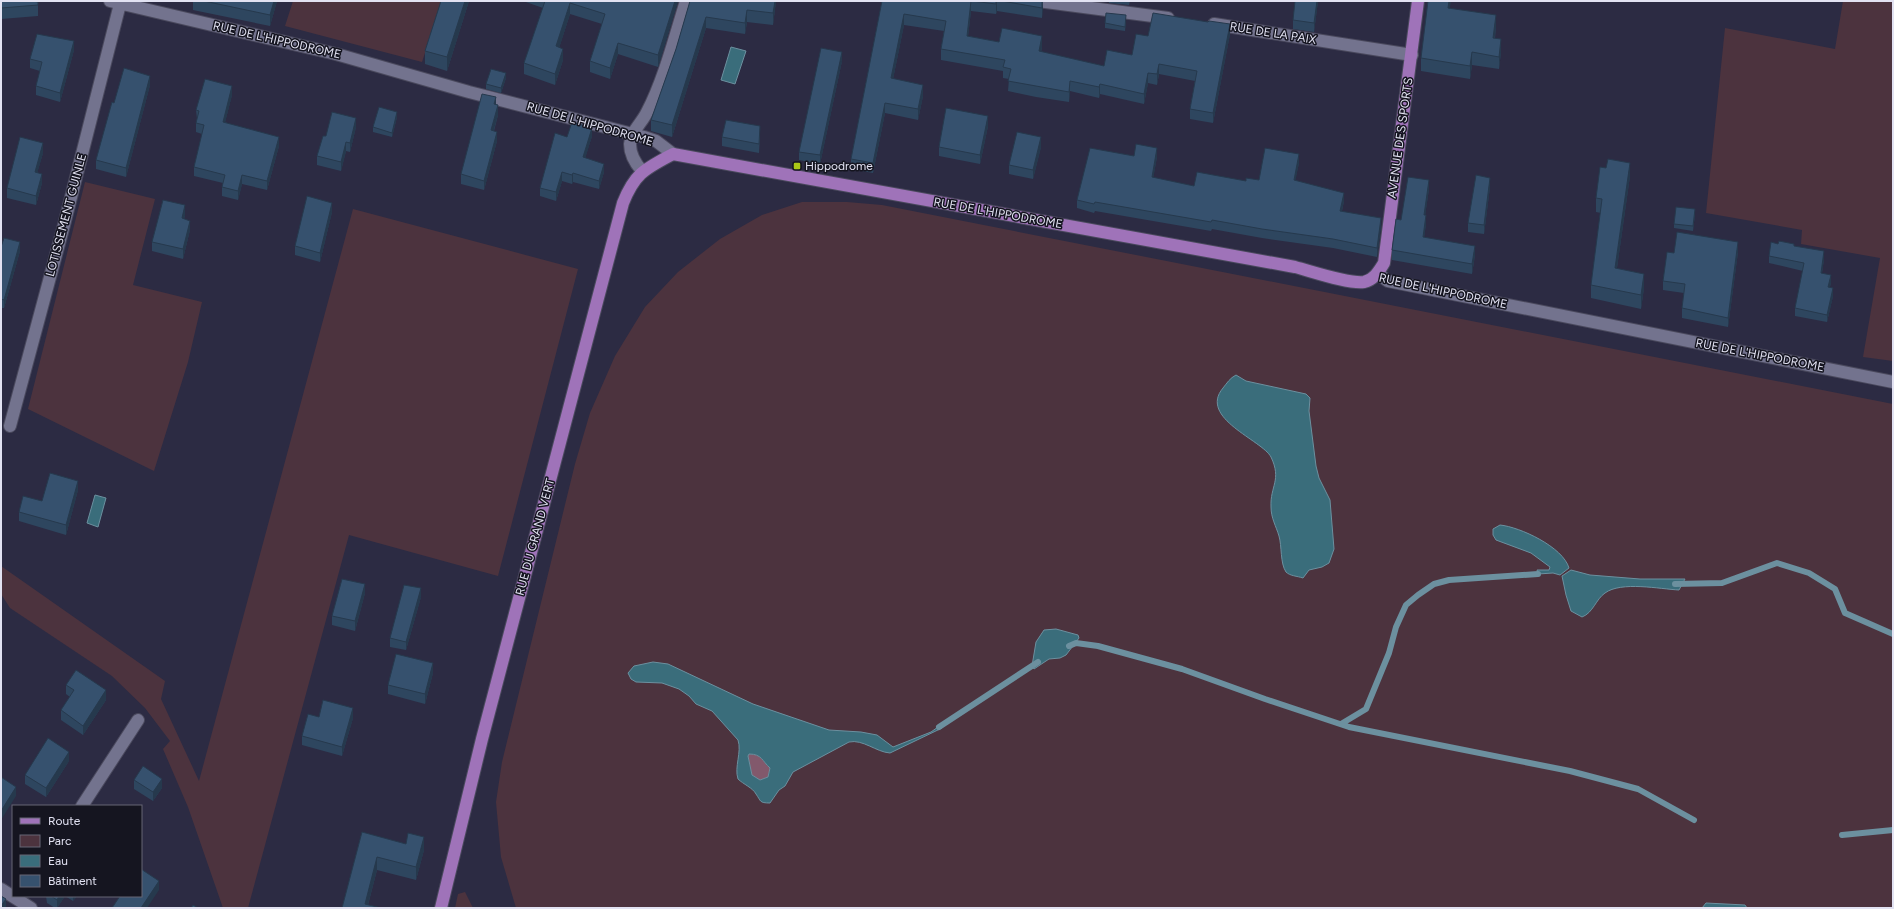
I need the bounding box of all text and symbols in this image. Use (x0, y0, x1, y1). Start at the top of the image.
street label: RUE DE L'HIPPODROME (212, 18, 342, 62)
street label: RUE DE LA PAIX (1229, 19, 1318, 47)
street label: AVENUE DES SPORTS (1385, 77, 1415, 199)
street label: RUE DE L'HIPPODROME (525, 99, 655, 149)
street label: LOTISSEMENT GUINLE (43, 152, 89, 278)
place label: Hippodrome (805, 159, 873, 173)
marker: Hippodrome (792, 161, 802, 171)
street label: RUE DE L'HIPPODROME (932, 195, 1064, 231)
street label: RUE DE L'HIPPODROME (1378, 271, 1508, 311)
street label: RUE DE L'HIPPODROME (1694, 336, 1826, 374)
street label: RUE DU GRAND VERT (513, 477, 557, 597)
legend (12, 805, 142, 897)
text: Route (48, 814, 81, 828)
text: Parc (48, 834, 72, 848)
text: Eau (48, 854, 68, 868)
text: Bâtiment (48, 874, 97, 888)

